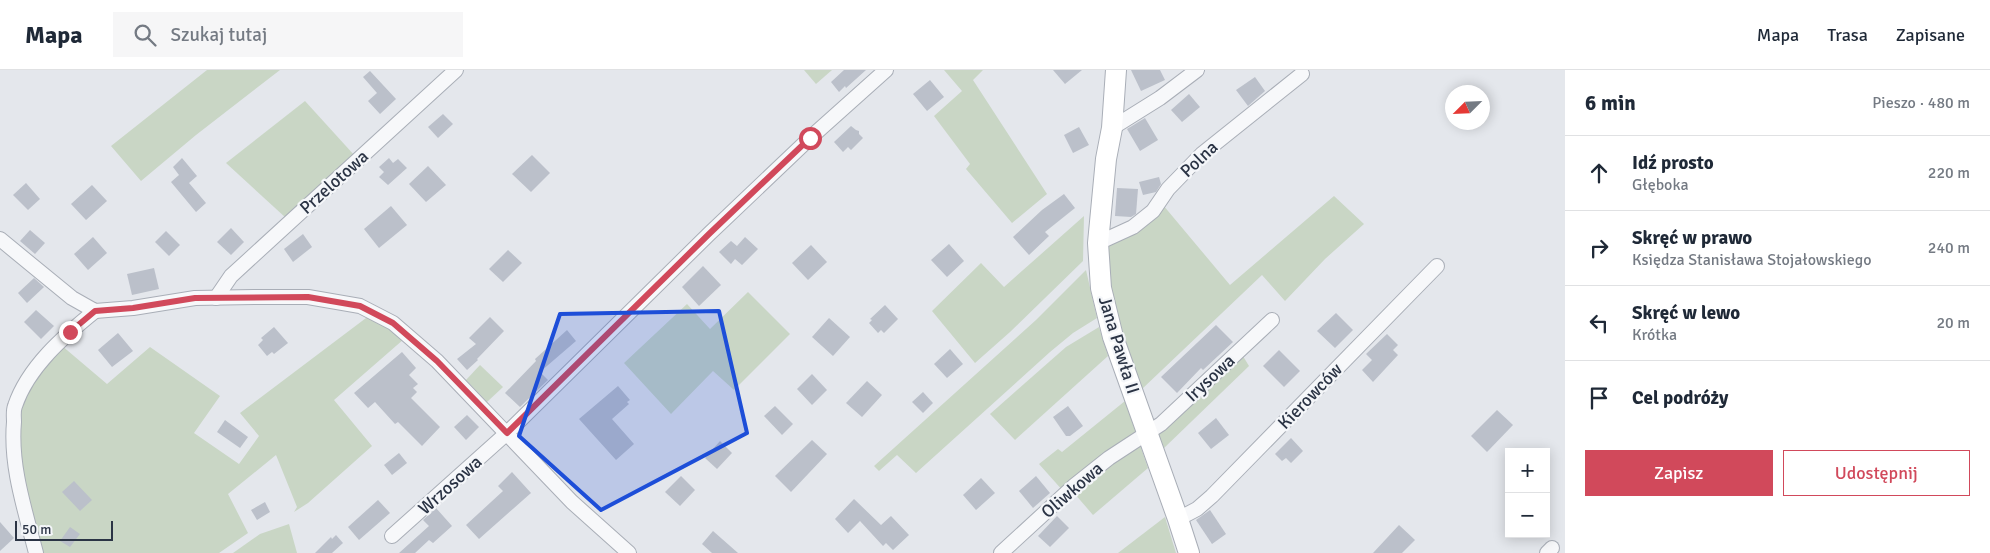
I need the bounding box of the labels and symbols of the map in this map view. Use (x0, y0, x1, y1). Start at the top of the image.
north arrow (1445, 85, 1490, 130)
route start (799, 127, 822, 150)
street label: Polna (1176, 136, 1222, 182)
street label: Przelotowa (295, 145, 373, 219)
street label: Jana Pawła II (1094, 293, 1144, 397)
route end (59, 321, 82, 344)
street label: Irysowa (1181, 350, 1239, 406)
street label: Kierowców (1273, 358, 1347, 434)
street label: Wrzosowa (414, 451, 486, 519)
street label: Oliwkowa (1037, 457, 1107, 523)
scale bar (15, 518, 112, 541)

